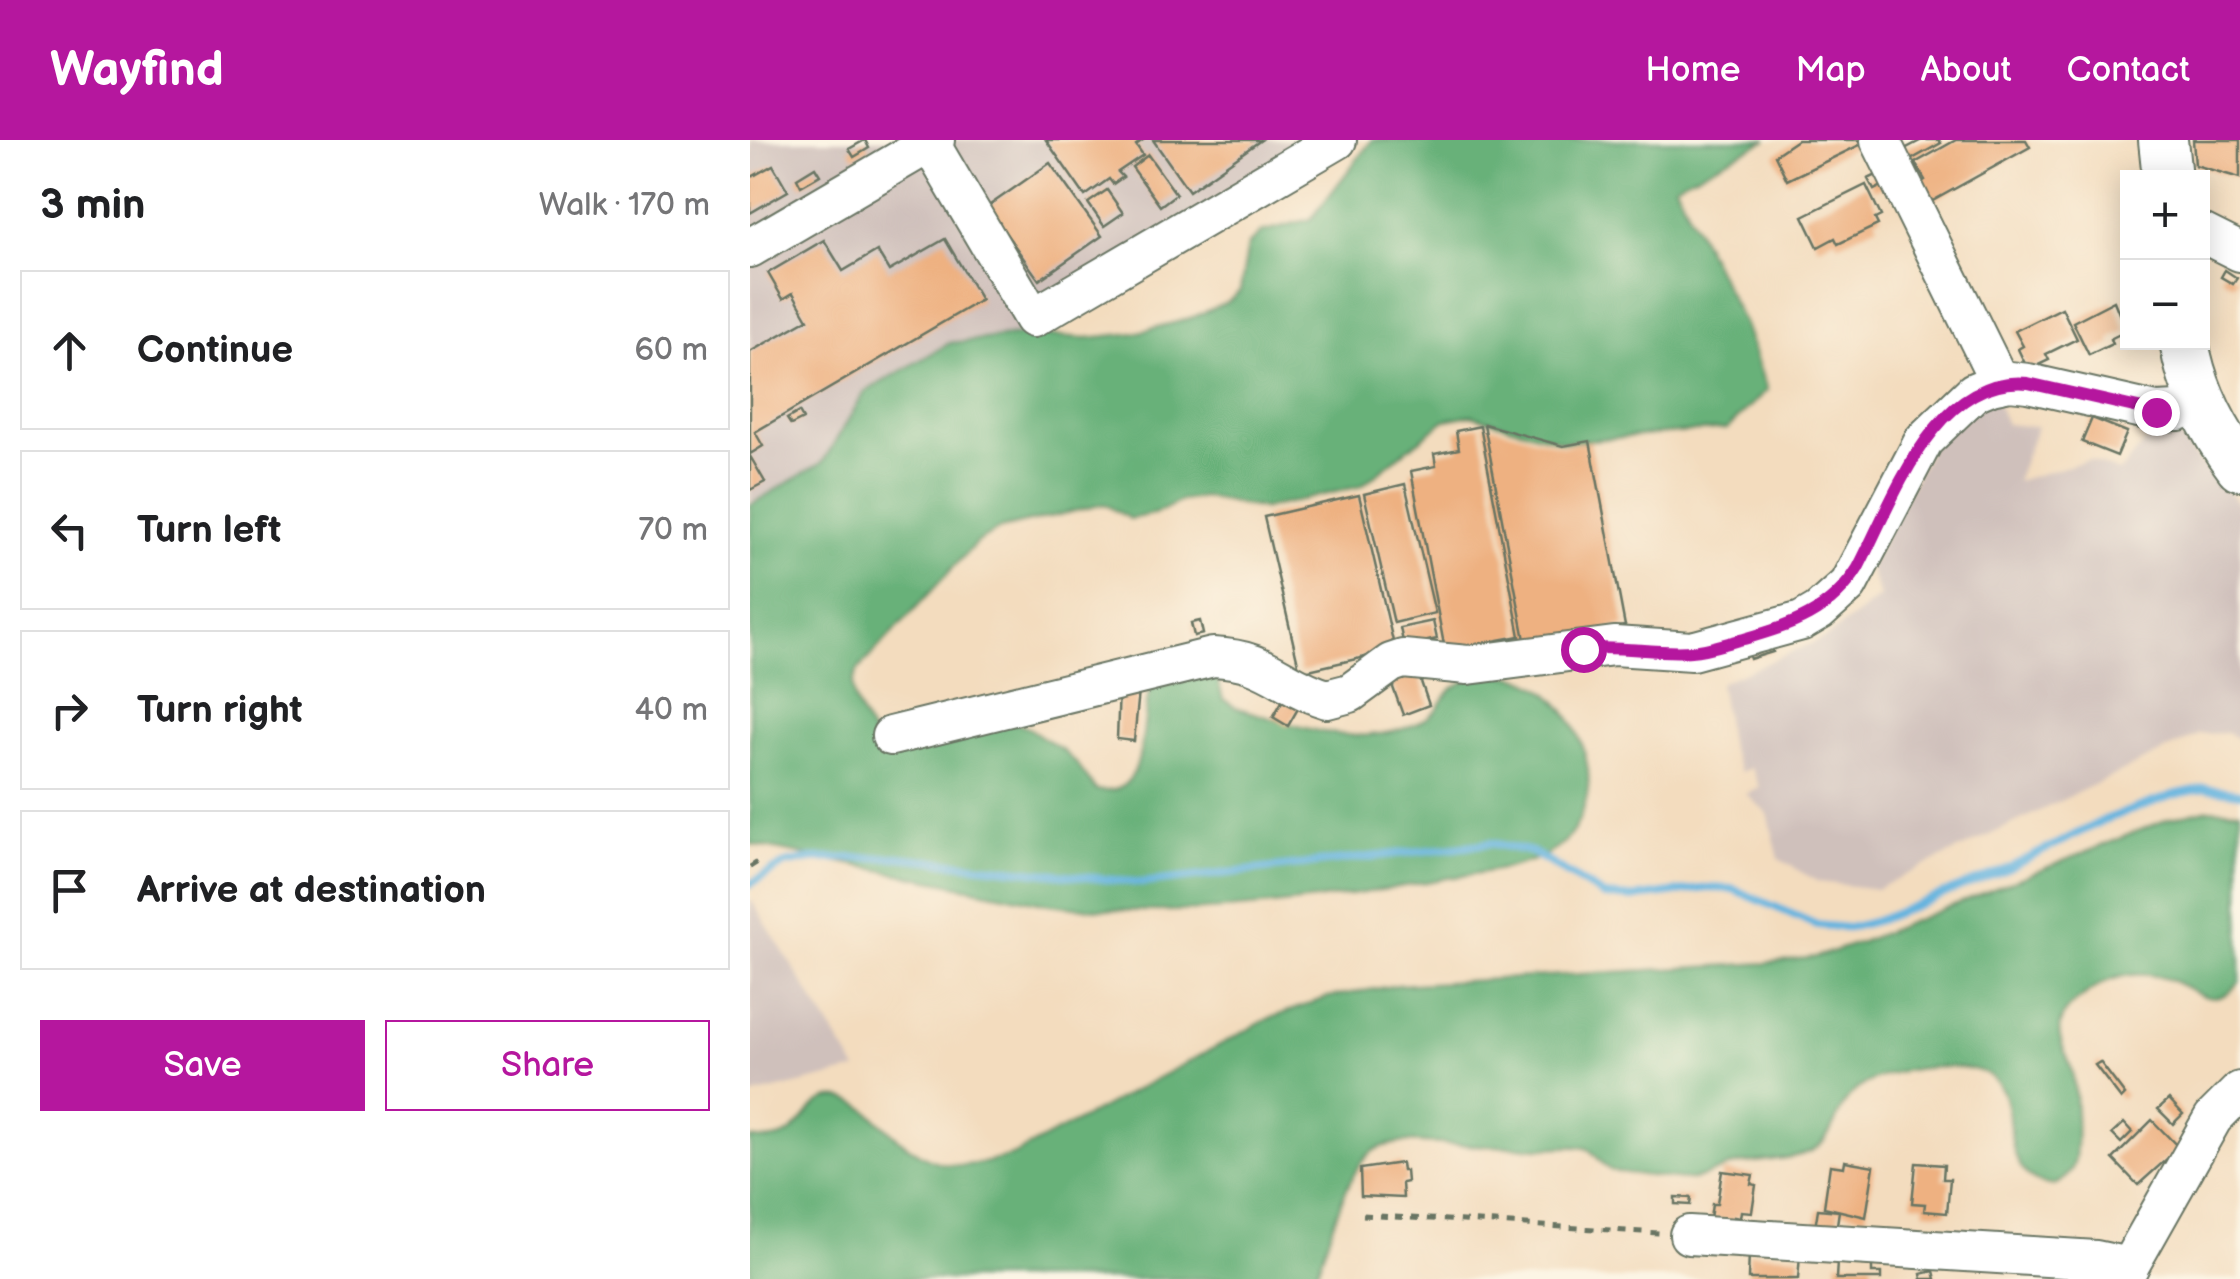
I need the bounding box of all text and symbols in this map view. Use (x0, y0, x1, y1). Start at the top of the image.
text: Wayfind (50, 42, 224, 99)
text: Home (1645, 49, 1740, 92)
text: Map (1795, 49, 1866, 92)
text: About (1921, 49, 2012, 92)
text: Contact (2067, 49, 2190, 92)
map controls (2120, 170, 2210, 350)
button: + (2120, 170, 2210, 260)
text: 3 min (40, 180, 145, 231)
text: Walk · 170 m (539, 186, 710, 225)
button: − (2120, 260, 2210, 350)
icon: ahead (42, 323, 97, 378)
text: Continue (137, 328, 293, 373)
text: 60 m (635, 331, 708, 370)
route end (2134, 390, 2180, 436)
icon: left (42, 503, 97, 558)
text: Turn left (137, 508, 281, 553)
text: 70 m (638, 511, 708, 550)
route start (1561, 627, 1607, 673)
icon: right (42, 683, 97, 738)
text: Turn right (137, 688, 302, 733)
text: 40 m (635, 691, 708, 730)
icon: arrive (42, 863, 97, 918)
text: Arrive at destination (137, 868, 486, 913)
button: Save (40, 1020, 365, 1111)
button: Share (385, 1020, 710, 1111)

